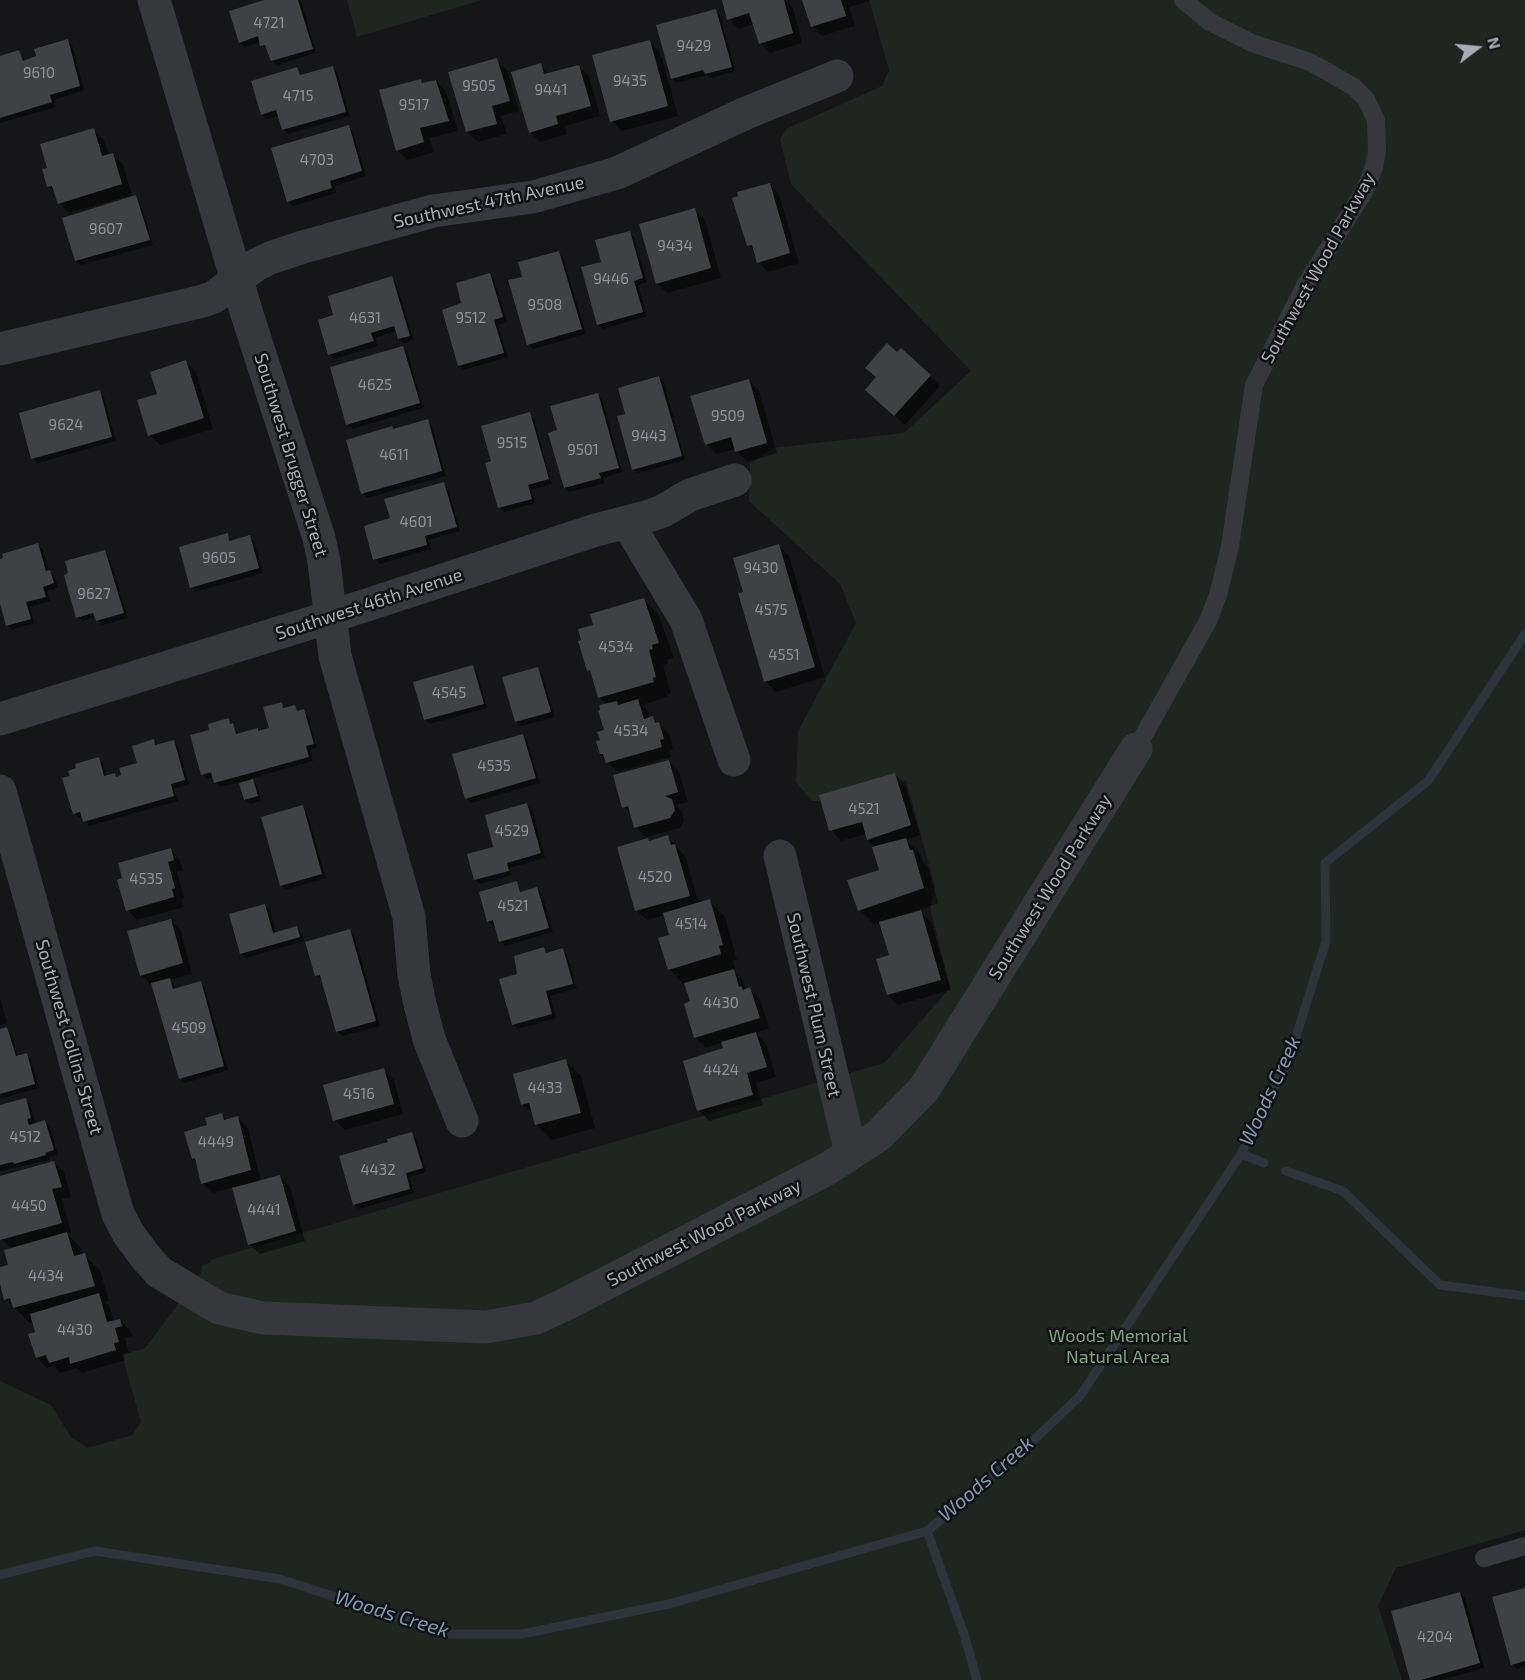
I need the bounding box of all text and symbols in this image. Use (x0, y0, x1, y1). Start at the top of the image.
house number: 4721 (253, 14, 285, 32)
north arrow (1447, 18, 1507, 78)
text: N (1484, 35, 1506, 51)
house number: 9429 (677, 37, 711, 55)
house number: 9610 (23, 64, 55, 82)
house number: 9435 (613, 72, 647, 90)
house number: 9505 (462, 77, 496, 95)
house number: 9441 (535, 81, 567, 99)
house number: 4715 (283, 87, 313, 105)
house number: 9517 (399, 96, 429, 114)
house number: 4703 (300, 151, 334, 169)
street label: Southwest Wood Parkway (1256, 169, 1380, 367)
street label: Southwest 47th Avenue (392, 171, 586, 233)
house number: 9607 (89, 220, 123, 238)
house number: 9434 (657, 237, 693, 255)
house number: 9446 (593, 270, 629, 288)
house number: 9508 (528, 296, 562, 314)
house number: 4631 (349, 309, 381, 327)
house number: 9512 (455, 309, 487, 327)
street label: Southwest Brugger Street (250, 351, 332, 559)
house number: 4625 (358, 376, 392, 394)
house number: 9509 (711, 407, 745, 425)
house number: 9624 (49, 416, 83, 434)
house number: 9443 (631, 427, 667, 445)
house number: 9515 (497, 434, 527, 452)
house number: 9501 (567, 441, 599, 459)
house number: 4611 (379, 446, 409, 464)
house number: 4601 (400, 513, 432, 531)
house number: 9605 (202, 549, 236, 567)
house number: 9430 (743, 559, 779, 577)
street label: Southwest 46th Avenue (273, 564, 465, 644)
house number: 9627 (77, 585, 111, 603)
house number: 4575 (755, 601, 787, 619)
house number: 4534 (599, 638, 633, 656)
house number: 4551 (768, 646, 800, 664)
house number: 4545 (432, 684, 466, 702)
house number: 4534 (614, 722, 648, 740)
house number: 4535 (477, 757, 511, 775)
street label: Southwest Wood Parkway (984, 790, 1116, 984)
house number: 4521 (848, 800, 880, 818)
house number: 4529 (495, 822, 529, 840)
house number: 4520 (638, 868, 672, 886)
house number: 4535 (129, 870, 163, 888)
house number: 4521 (497, 897, 529, 915)
street label: Southwest Plum Street (782, 911, 846, 1099)
house number: 4514 (675, 915, 707, 933)
street label: Southwest Collins Street (31, 937, 107, 1137)
house number: 4430 (703, 994, 739, 1012)
house number: 4509 (172, 1019, 206, 1037)
water label: Woods Creek (1234, 1032, 1306, 1150)
house number: 4424 (703, 1061, 739, 1079)
house number: 4433 (527, 1079, 563, 1097)
house number: 4516 (343, 1085, 375, 1103)
house number: 4512 (9, 1128, 41, 1146)
house number: 4449 (198, 1133, 234, 1151)
house number: 4432 (360, 1161, 396, 1179)
street label: Southwest Wood Parkway (603, 1175, 805, 1291)
house number: 4450 (11, 1197, 47, 1215)
house number: 4441 (247, 1201, 281, 1219)
house number: 4434 (28, 1267, 64, 1285)
house number: 4430 (57, 1321, 93, 1339)
park label: Woods Memorial Natural Area (1048, 1325, 1188, 1368)
water label: Woods Creek (934, 1431, 1038, 1527)
water label: Woods Creek (332, 1585, 452, 1643)
house number: 4204 (1417, 1628, 1453, 1646)

